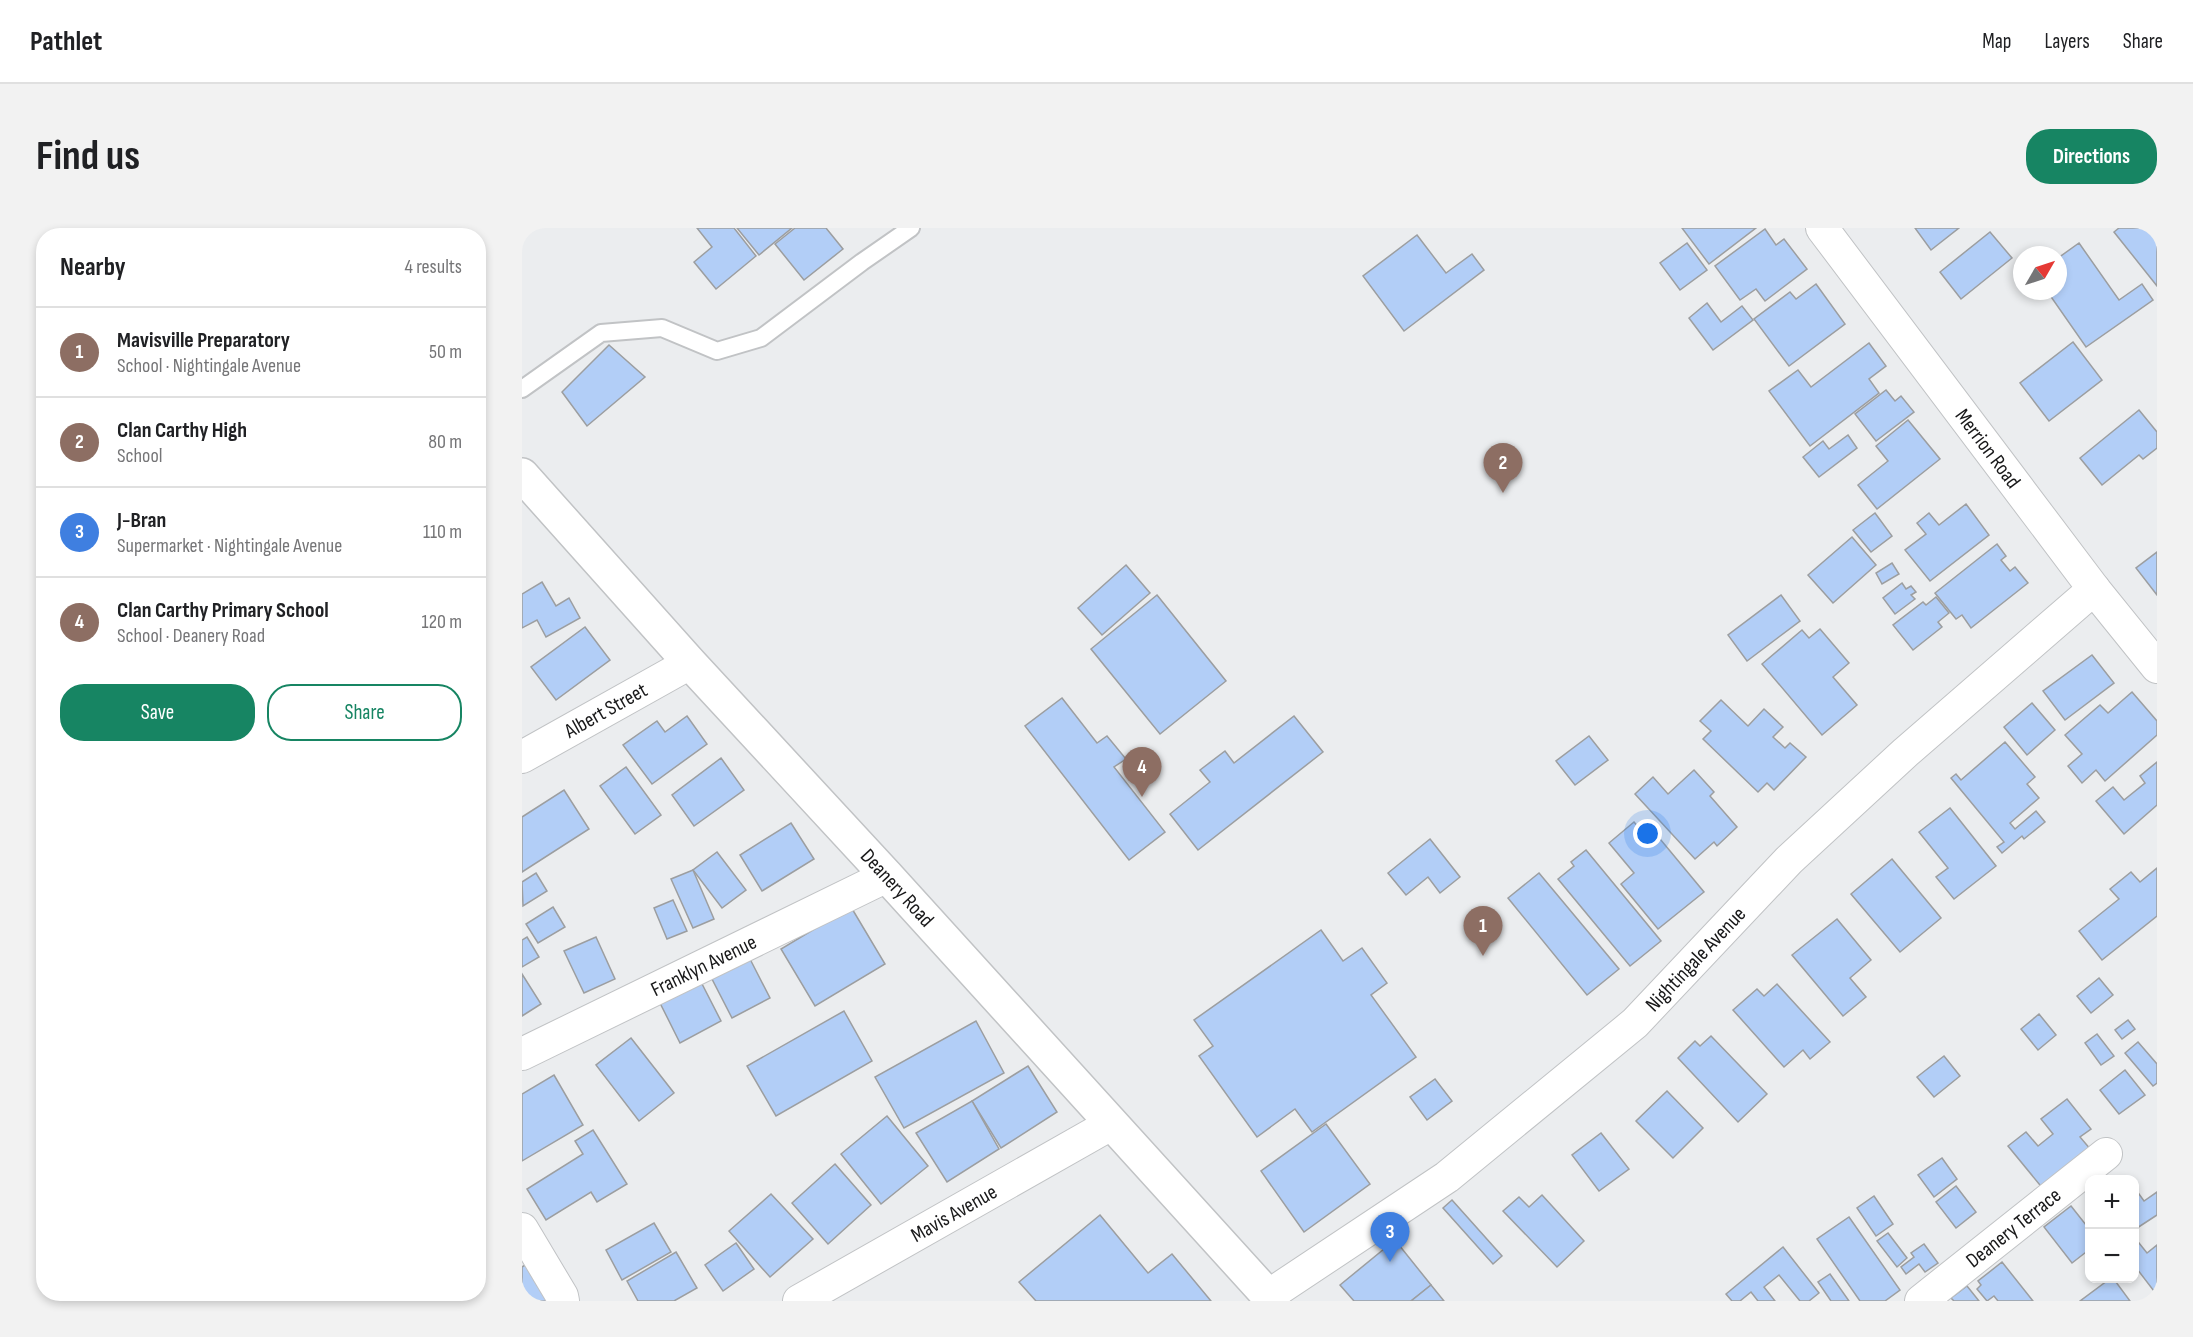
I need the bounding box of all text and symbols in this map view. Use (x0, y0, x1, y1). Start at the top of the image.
text: Pathlet (30, 25, 102, 58)
text: Map (1982, 29, 2011, 54)
text: Layers (2044, 29, 2090, 54)
text: Share (2123, 29, 2163, 54)
button: Directions (2026, 129, 2157, 184)
text: Find us (36, 131, 140, 182)
north arrow (2013, 246, 2067, 300)
text: Nearby (60, 252, 126, 283)
text: 4 results (405, 255, 462, 279)
text: Mavisville Preparatory (117, 327, 290, 354)
text: 1 (76, 340, 83, 364)
text: 50 m (429, 340, 462, 364)
text: School · Nightingale Avenue (117, 354, 301, 378)
street label: Merrion Road (1950, 404, 2026, 493)
text: Clan Carthy High (117, 417, 247, 444)
text: 2 (75, 430, 84, 454)
text: 80 m (428, 430, 462, 454)
text: School (117, 444, 162, 468)
pin: 2 (1484, 444, 1522, 493)
text: J-Bran (117, 507, 166, 534)
text: 3 (75, 520, 84, 544)
text: 110 m (423, 520, 462, 544)
text: Supermarket · Nightingale Avenue (117, 534, 342, 558)
text: Clan Carthy Primary School (117, 597, 329, 624)
text: 4 (75, 610, 84, 634)
text: 120 m (422, 610, 462, 634)
text: School · Deanery Road (117, 624, 265, 648)
street label: Albert Street (559, 678, 652, 744)
button: Save (60, 684, 255, 741)
button: Share (267, 684, 462, 741)
pin: 4 (1122, 748, 1162, 797)
your location (1633, 819, 1662, 848)
street label: Deanery Road (855, 844, 939, 932)
street label: Nightingale Avenue (1640, 902, 1751, 1017)
pin: 1 (1464, 906, 1502, 956)
street label: Franklyn Avenue (647, 930, 761, 1002)
map controls (2085, 1175, 2139, 1283)
button: + (2085, 1175, 2139, 1229)
street label: Mavis Avenue (907, 1179, 1001, 1248)
street label: Deanery Terrace (1961, 1183, 2066, 1273)
pin: 3 (1370, 1212, 1410, 1262)
button: − (2085, 1229, 2139, 1283)

